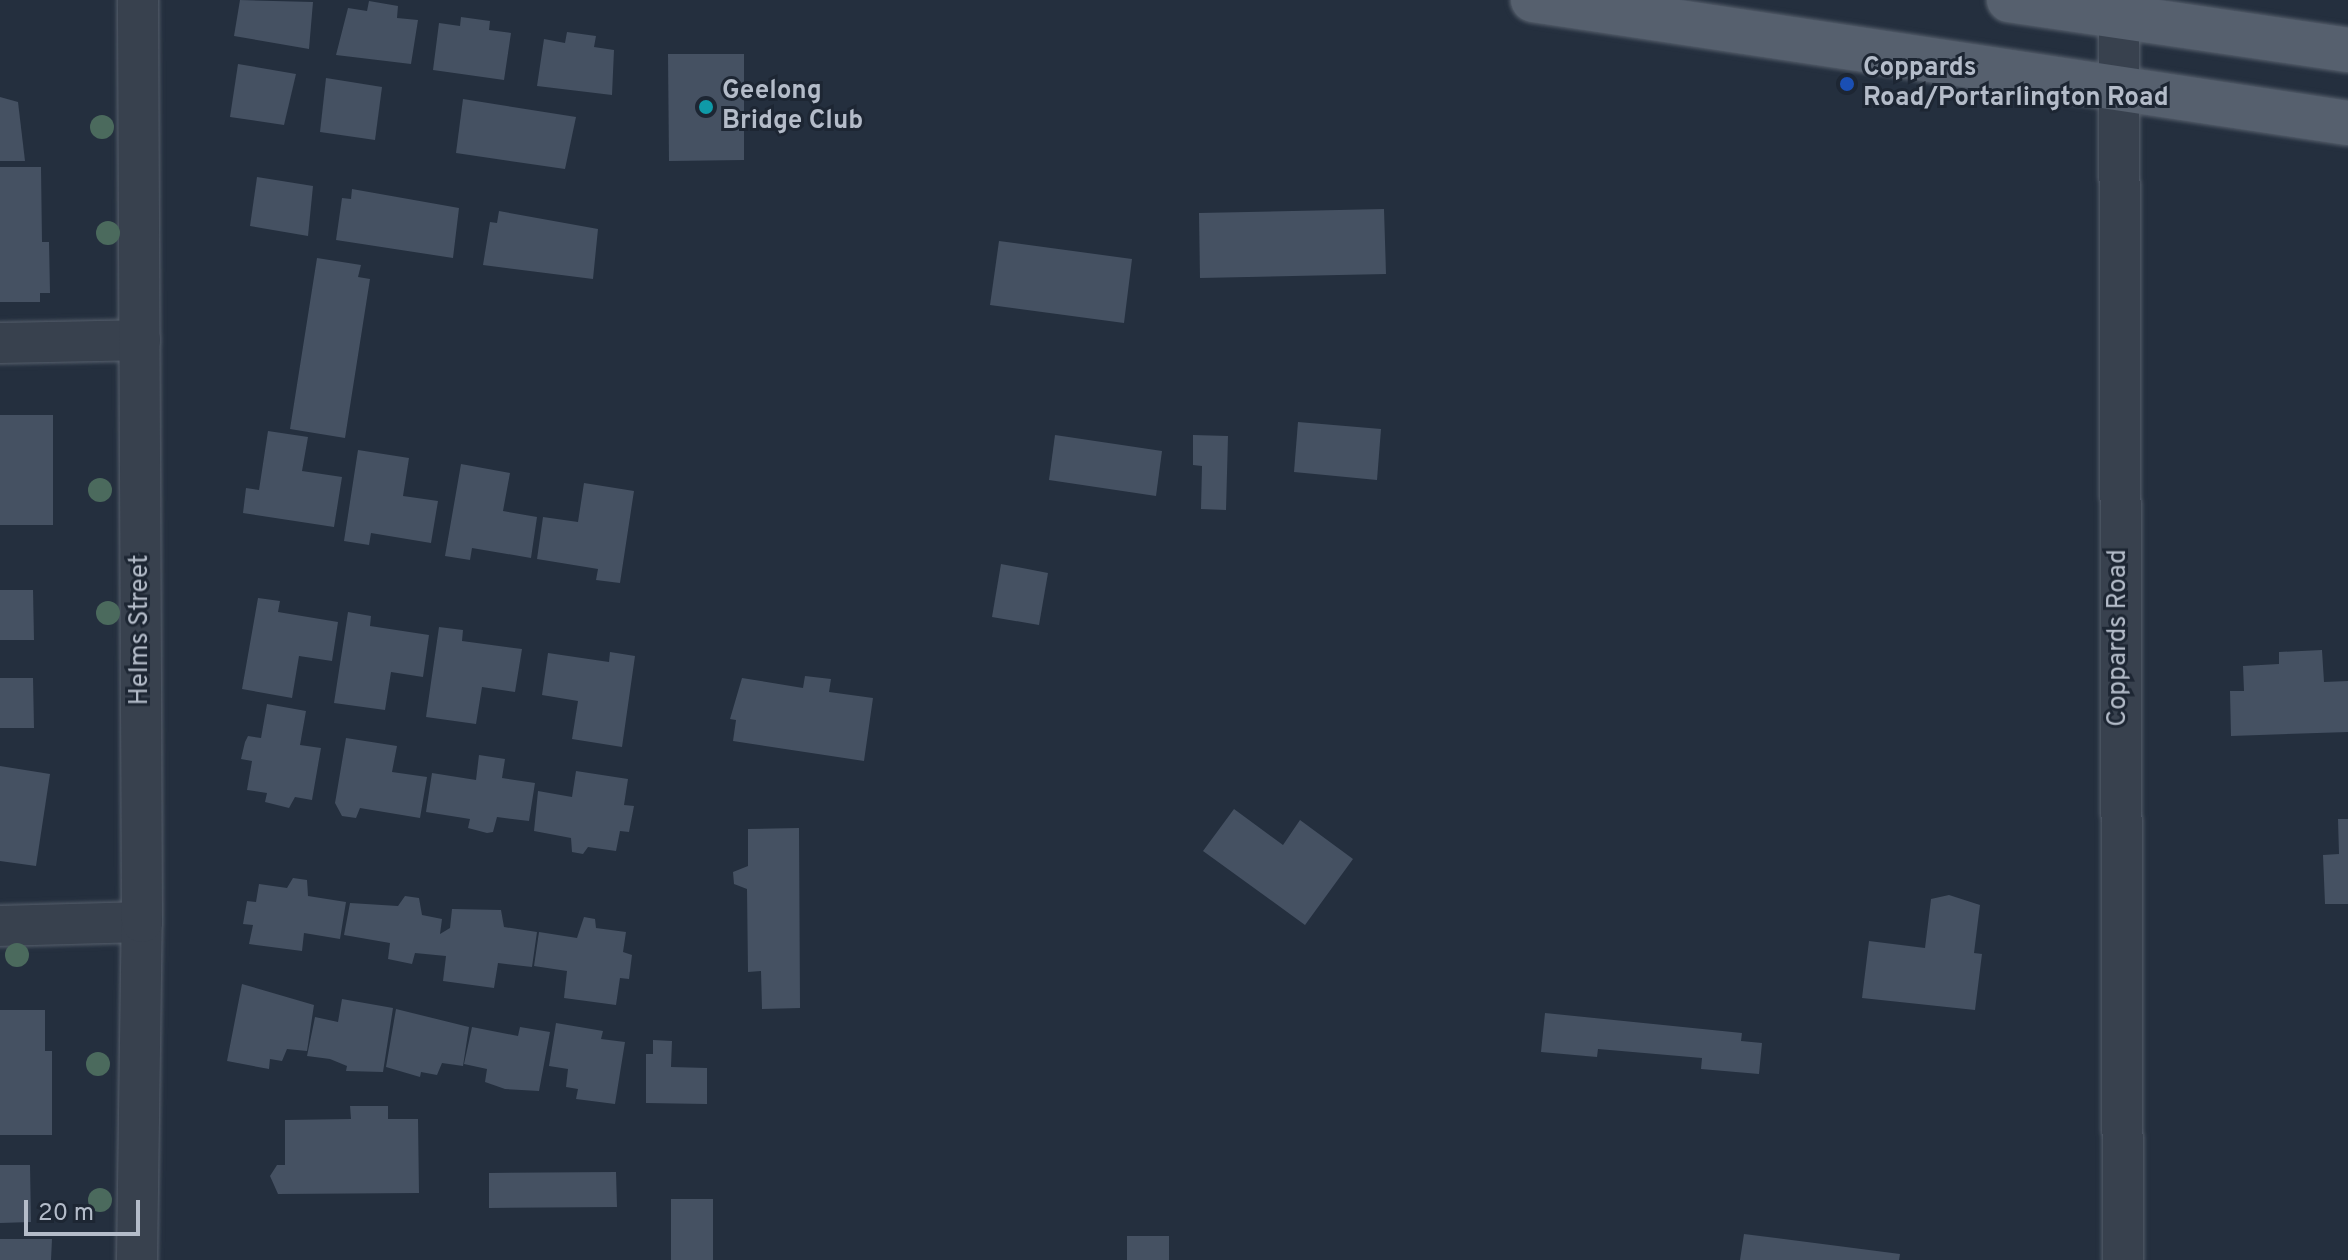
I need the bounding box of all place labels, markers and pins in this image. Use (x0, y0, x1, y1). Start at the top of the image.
place label: Coppards Road/Portarlington Road (1863, 53, 2169, 114)
marker: Coppards Road/Portarlington Road (1838, 75, 1856, 93)
place label: Geelong Bridge Club (722, 76, 863, 138)
marker: Geelong Bridge Club (697, 98, 715, 116)

